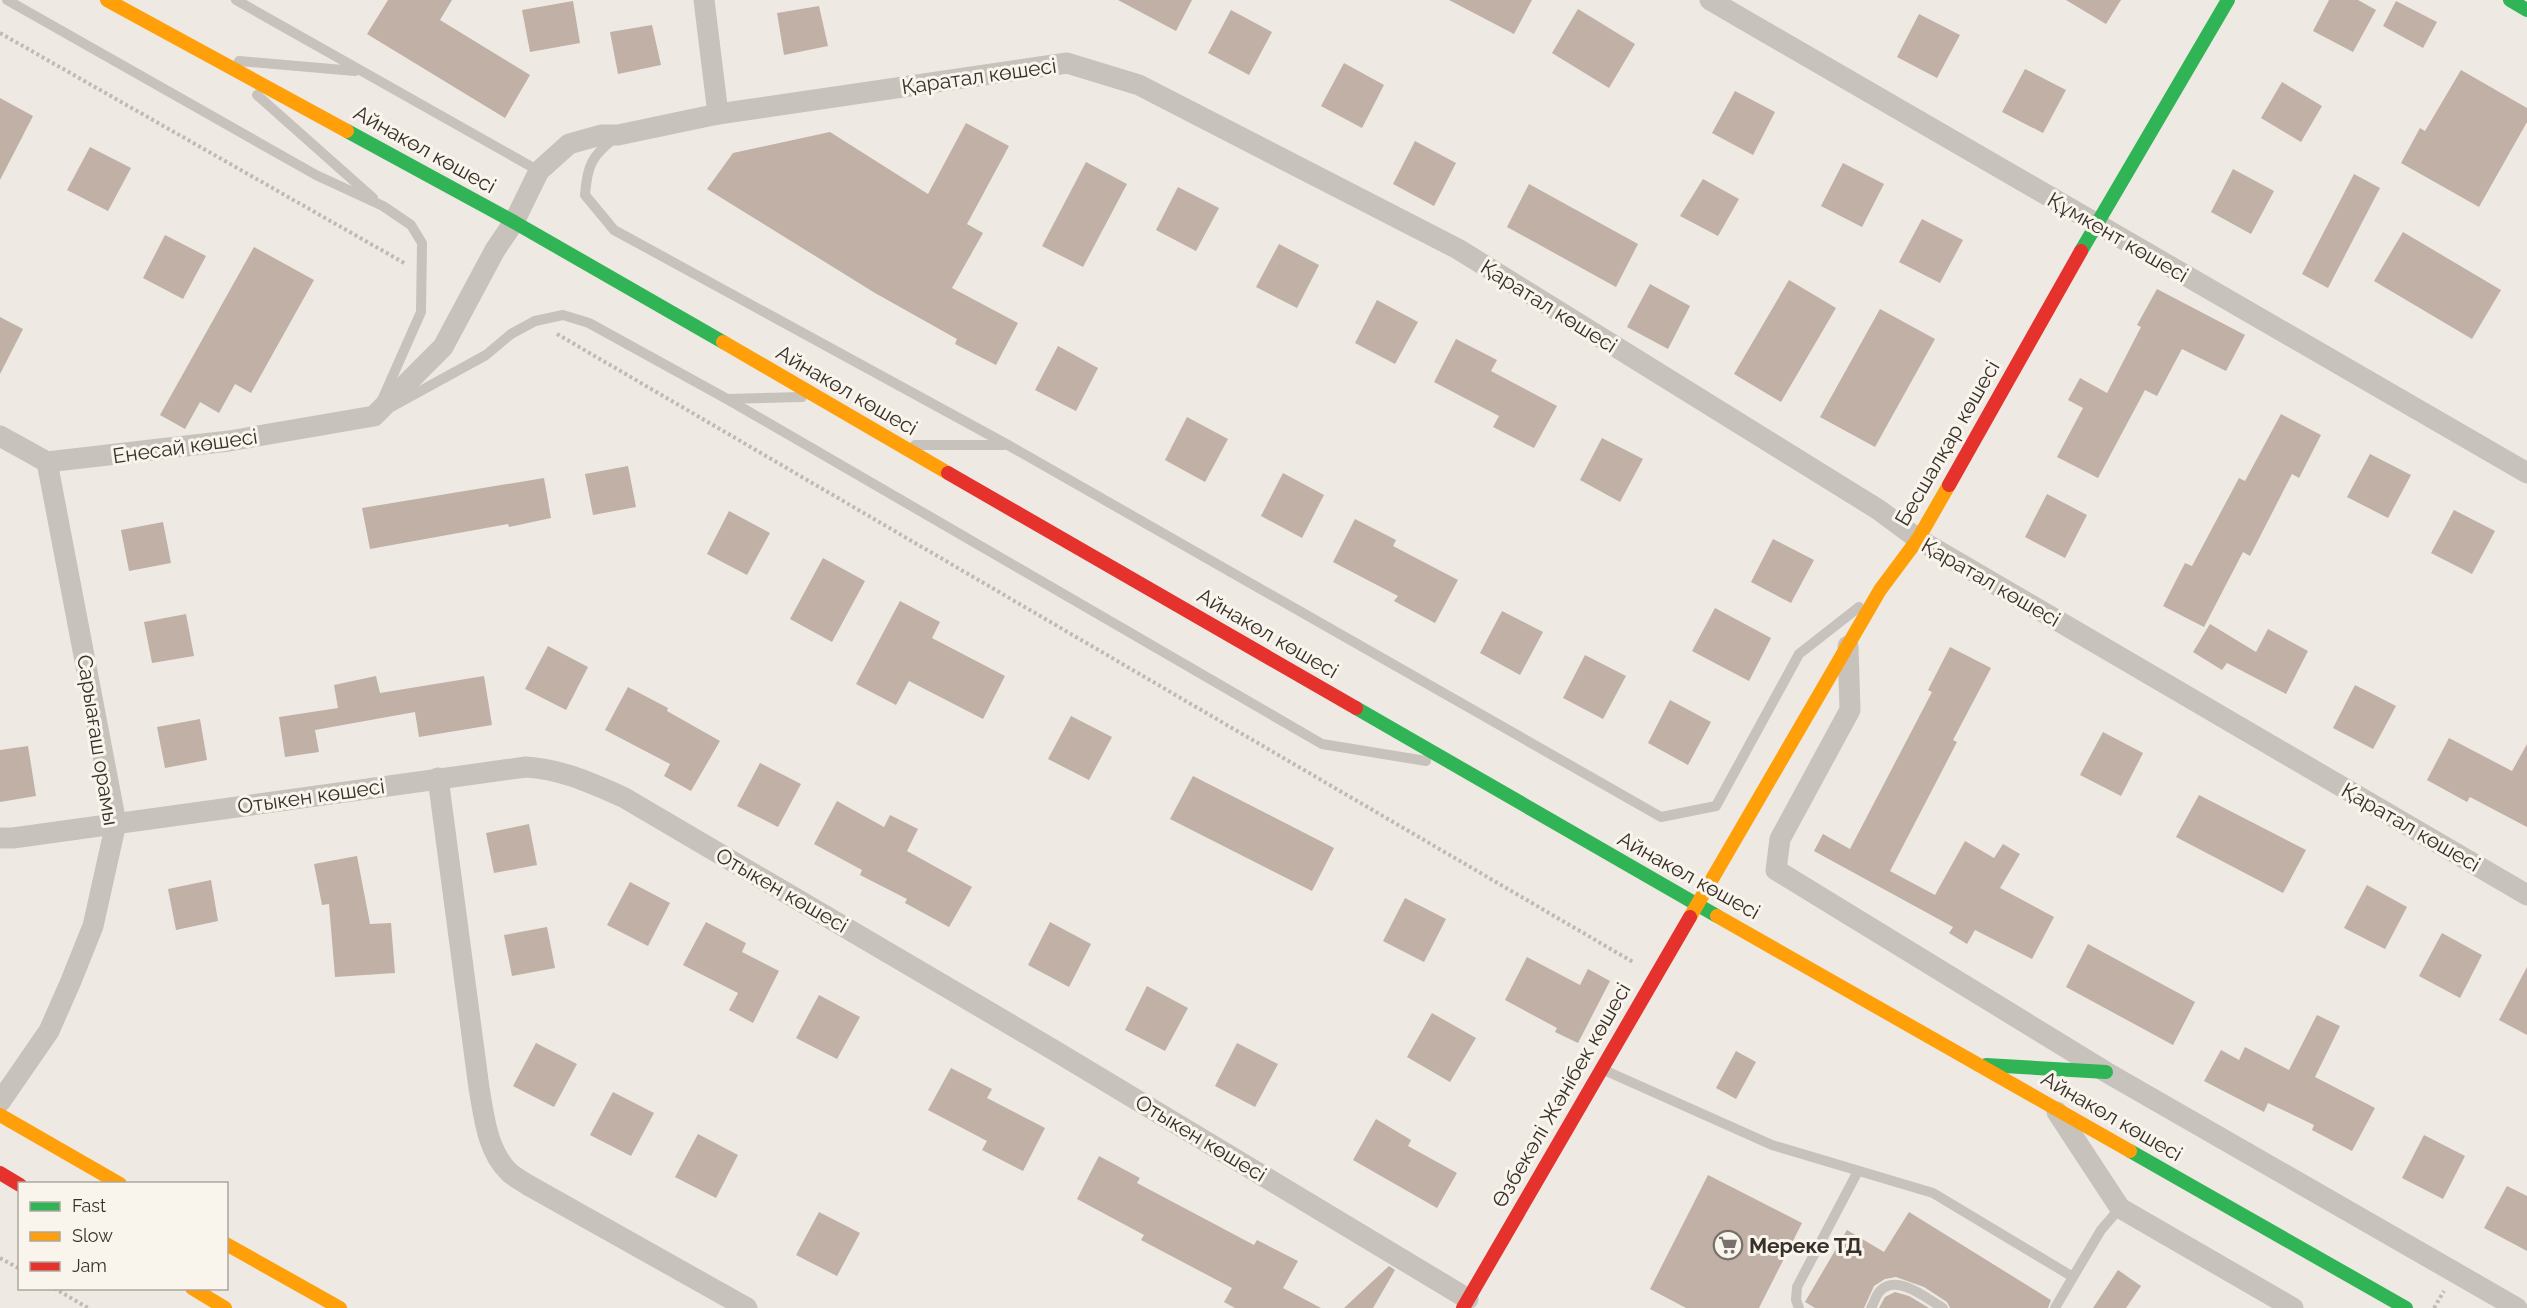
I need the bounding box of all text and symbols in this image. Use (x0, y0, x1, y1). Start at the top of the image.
street label: Қаратал көшесі (900, 53, 1058, 99)
street label: Айнакөл көшесі (350, 100, 500, 198)
street label: Құмкент көшесі (2043, 187, 2193, 287)
street label: Қаратал көшесі (1476, 254, 1622, 358)
street label: Айнакөл көшесі (772, 340, 922, 440)
street label: Бесшалқар көшесі (1889, 356, 2005, 530)
street label: Енесай көшесі (111, 423, 259, 469)
street label: Қаратал көшесі (1917, 532, 2065, 632)
street label: Айнакөл көшесі (1193, 583, 1343, 683)
street label: Сарыағаш орамы (72, 653, 124, 827)
street label: Отыкен көшесі (236, 773, 386, 819)
street label: Қаратал көшесі (2337, 777, 2485, 877)
street label: Айнакөл көшесі (1614, 826, 1764, 924)
street label: Отыкен көшесі (712, 842, 852, 938)
street label: Өзбекәлі Жәнібек көшесі (1486, 978, 1636, 1212)
street label: Айнакөл көшесі (2037, 1066, 2187, 1166)
street label: Отыкен көшесі (1131, 1089, 1271, 1187)
legend (18, 1182, 228, 1290)
text: Fast (72, 1195, 106, 1216)
text: Slow (72, 1225, 113, 1246)
supermarket icon: Мереке ТД (1712, 1229, 1744, 1261)
place label: Мереке ТД (1749, 1233, 1862, 1258)
text: Jam (72, 1255, 107, 1276)

